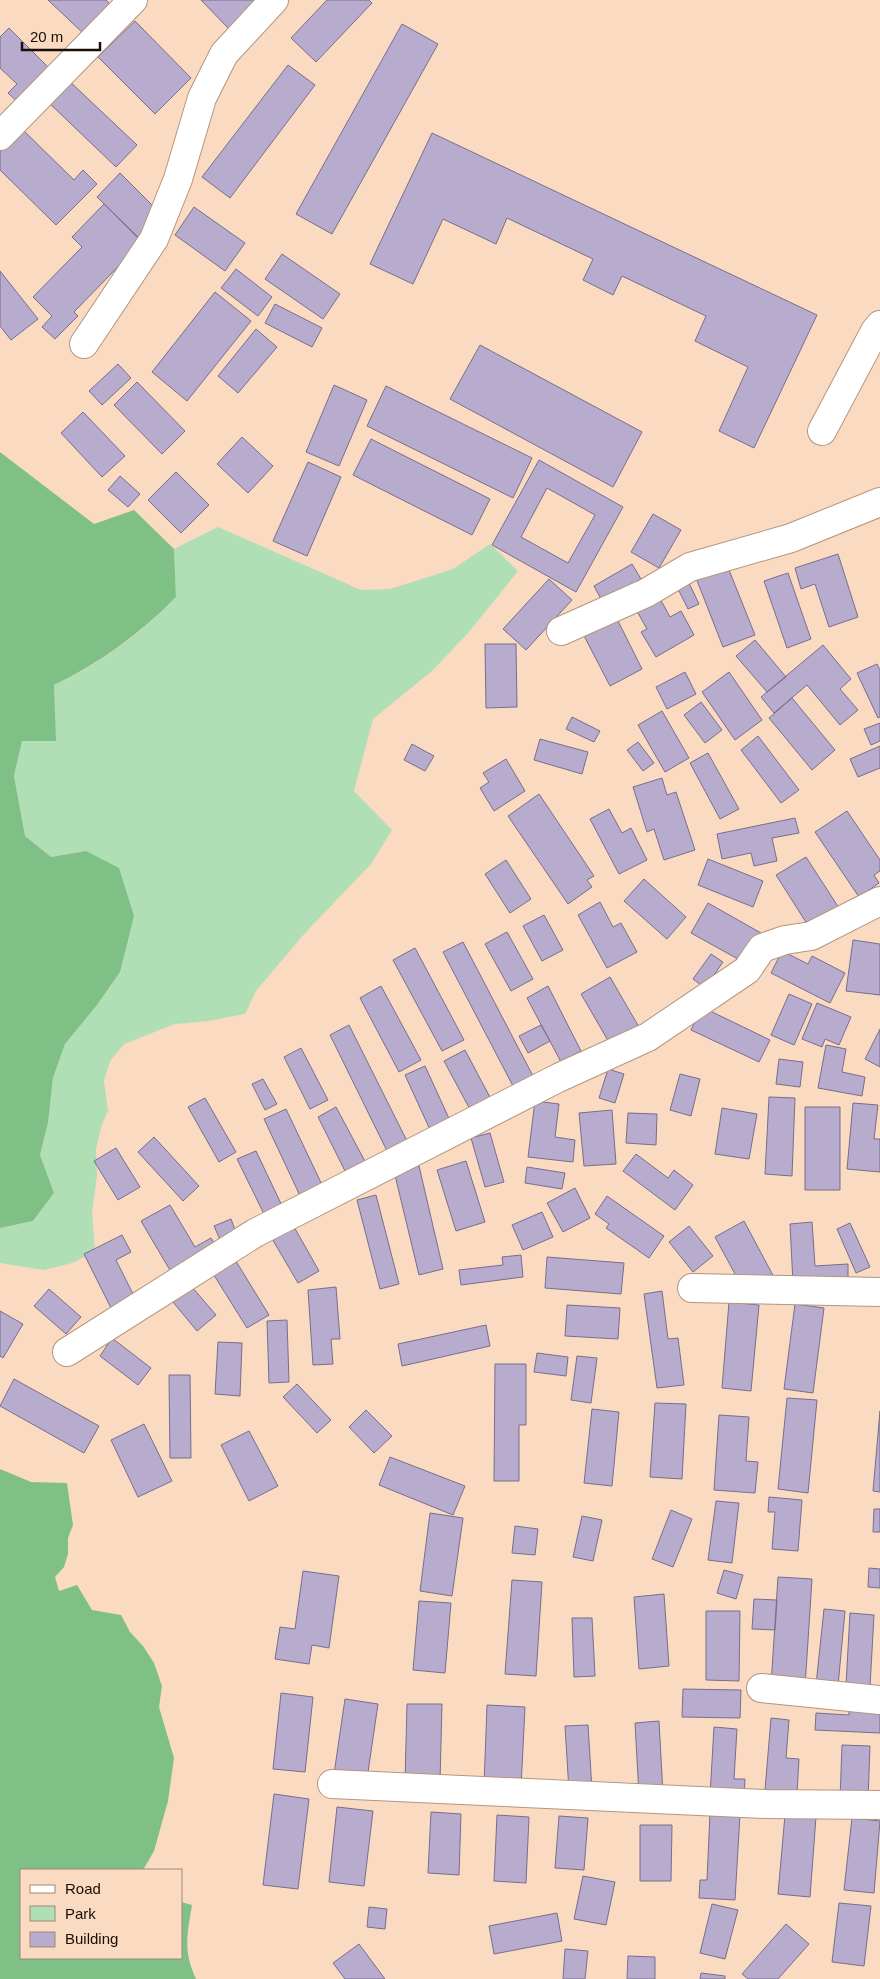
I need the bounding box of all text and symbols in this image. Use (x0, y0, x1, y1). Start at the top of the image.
scale bar (22, 20, 100, 52)
text: 20 m (30, 28, 63, 45)
legend (20, 1869, 182, 1959)
text: Road (65, 1880, 101, 1897)
text: Park (65, 1905, 96, 1922)
text: Building (65, 1930, 118, 1947)

